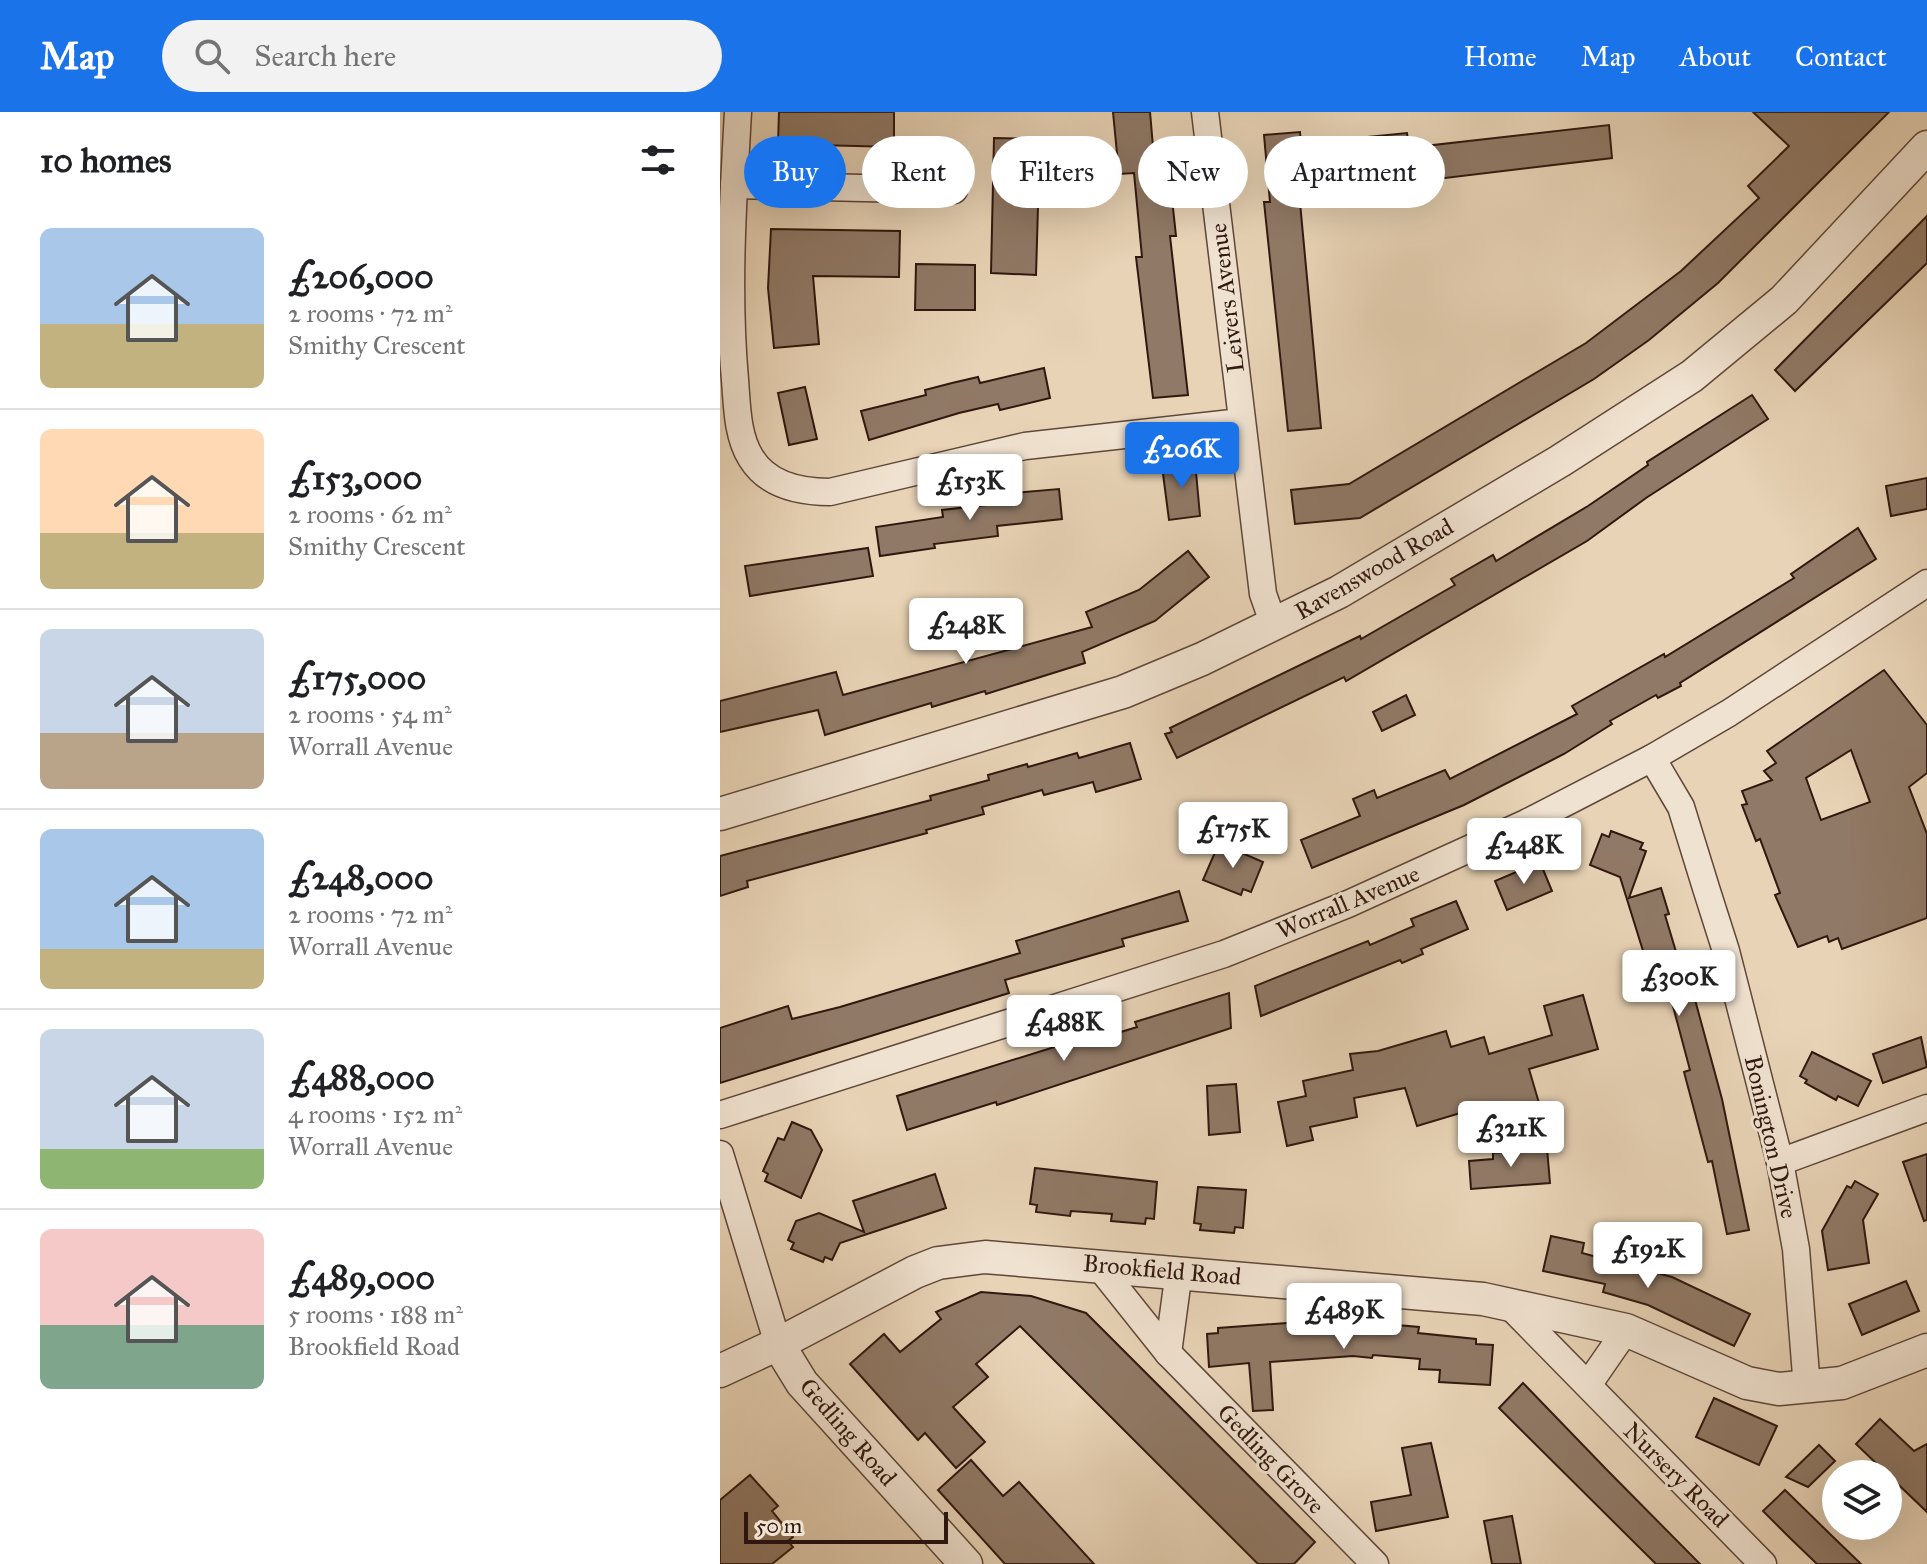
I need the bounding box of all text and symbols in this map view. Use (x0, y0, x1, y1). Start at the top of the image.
search box (162, 20, 722, 92)
text: Map (40, 33, 114, 79)
icon: search (190, 34, 234, 78)
text: Search here (254, 38, 396, 74)
text: Home (1464, 39, 1537, 74)
text: Map (1581, 39, 1635, 74)
text: About (1679, 39, 1751, 74)
text: Contact (1795, 39, 1887, 74)
chip: Buy (744, 136, 846, 208)
chip: Rent (862, 136, 975, 208)
chip: Filters (991, 136, 1122, 208)
chip: New (1138, 136, 1248, 208)
chip: Apartment (1264, 136, 1445, 208)
icon: filters (636, 138, 680, 182)
text: 10 homes (40, 140, 171, 181)
street label: Leivers Avenue (1203, 222, 1251, 374)
text: £206,000 (288, 256, 434, 297)
icon: home (104, 260, 200, 356)
text: 2 rooms · 72 m² (288, 297, 452, 329)
text: Smithy Crescent (288, 329, 465, 361)
pin: £206K (1126, 422, 1238, 490)
text: £206K (1143, 432, 1221, 464)
pin: £153K (914, 454, 1026, 522)
text: £153,000 (288, 457, 422, 498)
icon: home (104, 461, 200, 557)
text: £153K (935, 464, 1005, 496)
text: 2 rooms · 62 m² (288, 498, 452, 530)
street label: Ravenswood Road (1289, 511, 1459, 627)
text: Smithy Crescent (288, 530, 465, 562)
pin: £248K (910, 598, 1022, 666)
text: £248K (927, 608, 1005, 640)
text: £175,000 (288, 657, 426, 698)
icon: home (104, 661, 200, 757)
text: 2 rooms · 54 m² (288, 698, 452, 730)
text: Worrall Avenue (288, 730, 453, 762)
pin: £175K (1177, 802, 1289, 870)
text: £175K (1197, 812, 1269, 844)
pin: £248K (1468, 818, 1580, 886)
text: £248K (1485, 828, 1563, 860)
text: £248,000 (288, 857, 434, 898)
street label: Worrall Avenue (1272, 858, 1424, 946)
icon: home (104, 861, 200, 957)
text: 2 rooms · 72 m² (288, 898, 452, 930)
text: Worrall Avenue (288, 930, 453, 962)
pin: £300K (1623, 950, 1735, 1018)
text: £300K (1640, 960, 1718, 992)
pin: £488K (1008, 995, 1120, 1063)
text: £488K (1025, 1005, 1103, 1037)
street label: Bonington Drive (1738, 1053, 1804, 1221)
text: £488,000 (288, 1057, 435, 1098)
icon: home (104, 1061, 200, 1157)
text: 4 rooms · 152 m² (288, 1098, 462, 1130)
pin: £321K (1455, 1101, 1567, 1169)
text: £321K (1476, 1111, 1546, 1143)
text: Worrall Avenue (288, 1130, 453, 1162)
pin: £192K (1592, 1222, 1704, 1290)
text: £192K (1611, 1232, 1685, 1264)
street label: Brookfield Road (1082, 1248, 1242, 1292)
text: £489,000 (288, 1257, 435, 1298)
icon: home (104, 1261, 200, 1357)
pin: £489K (1288, 1283, 1400, 1351)
text: £489K (1305, 1293, 1383, 1325)
text: 5 rooms · 188 m² (288, 1298, 463, 1330)
text: Brookfield Road (288, 1330, 460, 1362)
street label: Gedling Road (793, 1372, 903, 1492)
street label: Gedling Grove (1211, 1398, 1331, 1520)
street label: Nursery Road (1617, 1416, 1735, 1534)
map controls (1822, 1460, 1902, 1540)
button: layers (1822, 1460, 1902, 1540)
scale bar (744, 1508, 948, 1544)
text: 50 m (756, 1512, 802, 1539)

